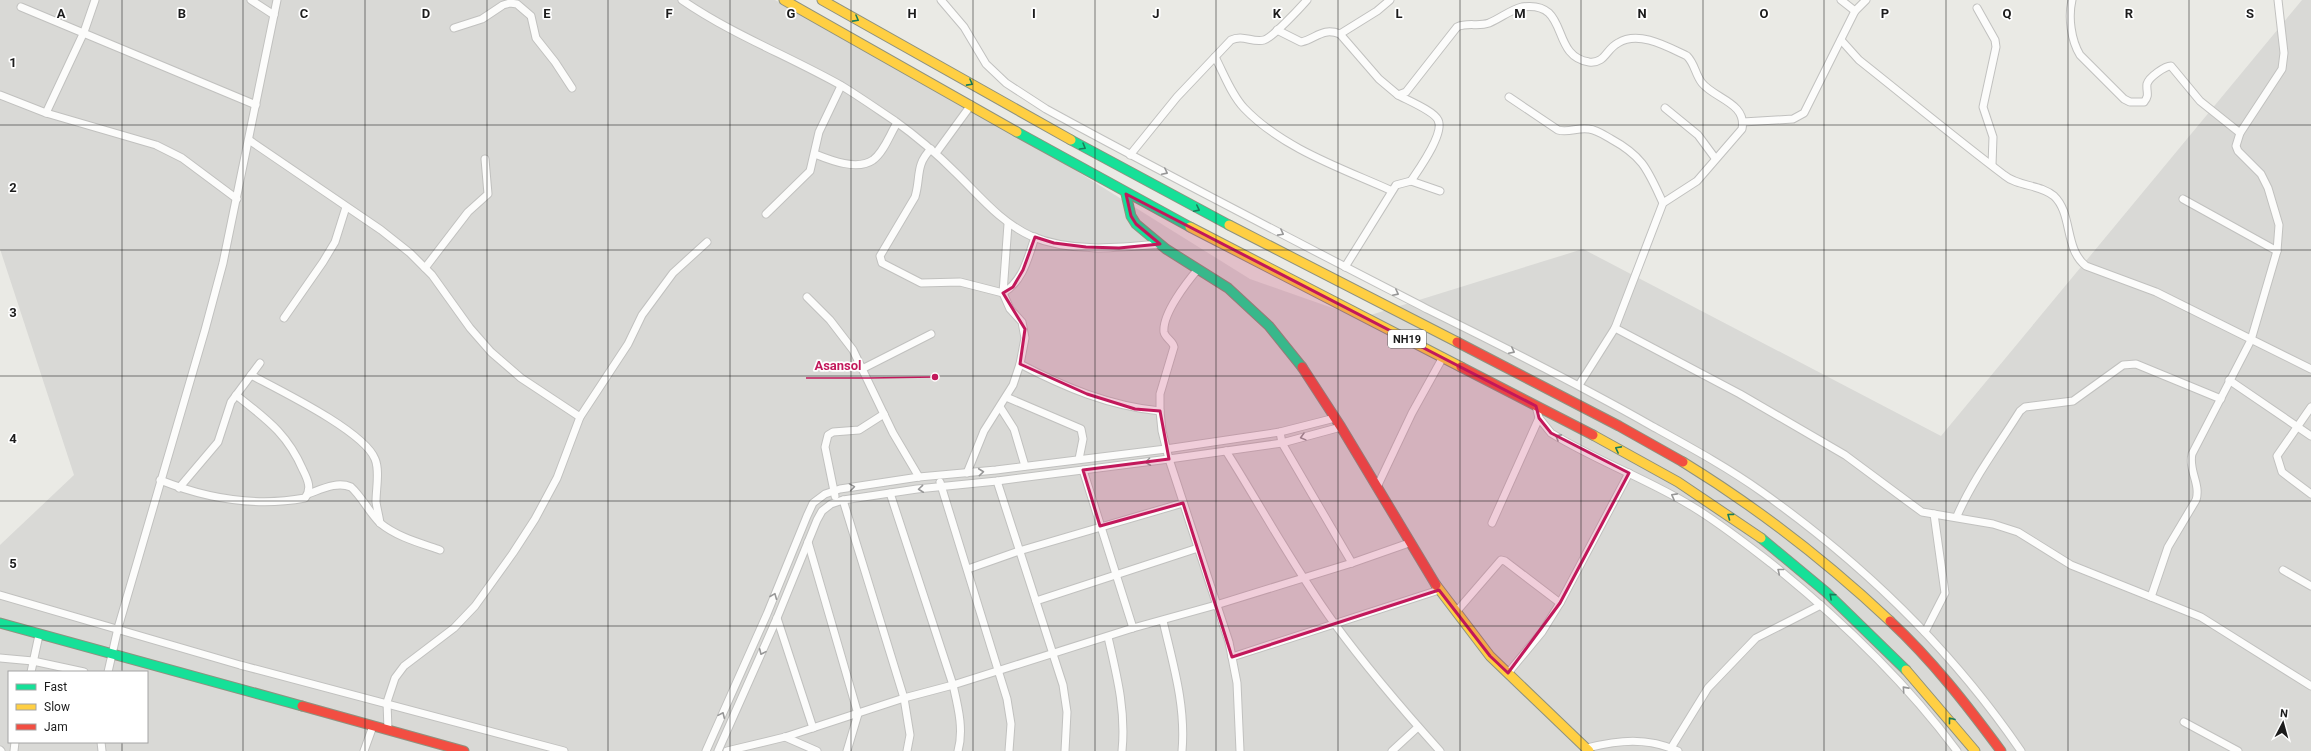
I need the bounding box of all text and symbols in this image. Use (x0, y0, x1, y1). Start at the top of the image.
text: A (57, 6, 66, 21)
text: B (178, 6, 186, 21)
text: C (300, 6, 309, 21)
text: D (422, 6, 430, 21)
text: E (543, 6, 551, 21)
text: F (665, 6, 673, 21)
text: G (787, 6, 796, 21)
text: H (907, 6, 917, 21)
text: I (1032, 6, 1036, 21)
text: J (1152, 6, 1160, 21)
text: K (1273, 6, 1282, 21)
text: L (1395, 6, 1403, 21)
text: M (1514, 6, 1526, 21)
text: N (1637, 6, 1647, 21)
text: O (1760, 6, 1769, 21)
text: P (1881, 6, 1889, 21)
text: Q (2003, 6, 2012, 21)
text: R (2125, 6, 2134, 21)
text: S (2246, 6, 2254, 21)
one-way arrow (852, 14, 859, 22)
text: 1 (9, 55, 17, 70)
one-way arrow (966, 78, 973, 85)
one-way arrow (1079, 142, 1086, 149)
one-way arrow (1161, 168, 1169, 175)
text: 2 (9, 180, 17, 195)
one-way arrow (1193, 204, 1200, 211)
one-way arrow (1276, 228, 1284, 235)
one-way arrow (1392, 288, 1399, 295)
text: 3 (9, 305, 17, 320)
road number: NH19 (1388, 330, 1426, 348)
one-way arrow (1508, 346, 1515, 354)
callout: Asansol (806, 353, 869, 378)
text: Asansol (814, 358, 862, 373)
text: 4 (9, 431, 17, 446)
one-way arrow (1300, 433, 1307, 441)
one-way arrow (1555, 435, 1562, 442)
one-way arrow (1615, 446, 1623, 454)
one-way arrow (1144, 457, 1151, 466)
one-way arrow (978, 467, 984, 476)
one-way arrow (849, 484, 855, 492)
one-way arrow (918, 484, 924, 493)
one-way arrow (1671, 493, 1678, 501)
one-way arrow (1727, 513, 1734, 521)
text: 5 (9, 556, 17, 571)
one-way arrow (1777, 569, 1785, 576)
one-way arrow (769, 593, 777, 601)
one-way arrow (1830, 593, 1837, 600)
one-way arrow (759, 647, 767, 655)
legend (8, 671, 148, 743)
text: Fast (44, 680, 67, 694)
one-way arrow (1902, 686, 1910, 694)
text: Slow (44, 700, 70, 714)
north arrow (2263, 703, 2303, 743)
text: N (2279, 707, 2289, 720)
one-way arrow (717, 712, 725, 720)
one-way arrow (1948, 718, 1955, 725)
text: Jam (44, 720, 68, 734)

